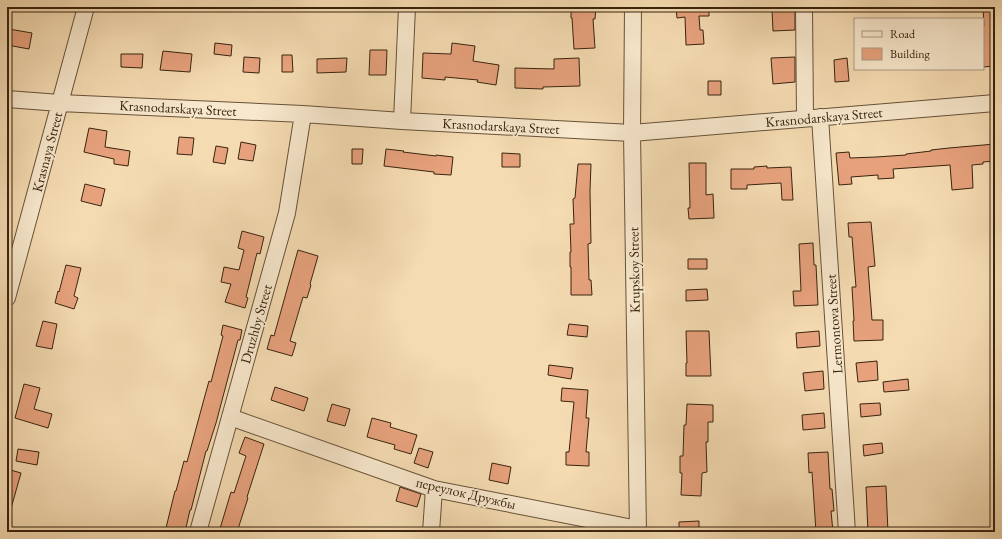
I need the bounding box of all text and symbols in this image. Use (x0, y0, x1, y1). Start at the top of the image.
legend (854, 18, 984, 70)
text: Road (890, 26, 916, 42)
text: Building (890, 46, 931, 62)
street label: Krasnodarskaya Street (119, 96, 238, 120)
street label: Krasnodarskaya Street (765, 103, 884, 131)
street label: Krasnaya Street (28, 109, 66, 194)
street label: Krasnodarskaya Street (442, 114, 561, 138)
street label: Krupskoy Street (624, 226, 644, 313)
street label: Lermontova Street (822, 273, 846, 374)
street label: Druzhby Street (236, 282, 276, 366)
street label: переулок Дружбы (414, 473, 518, 513)

